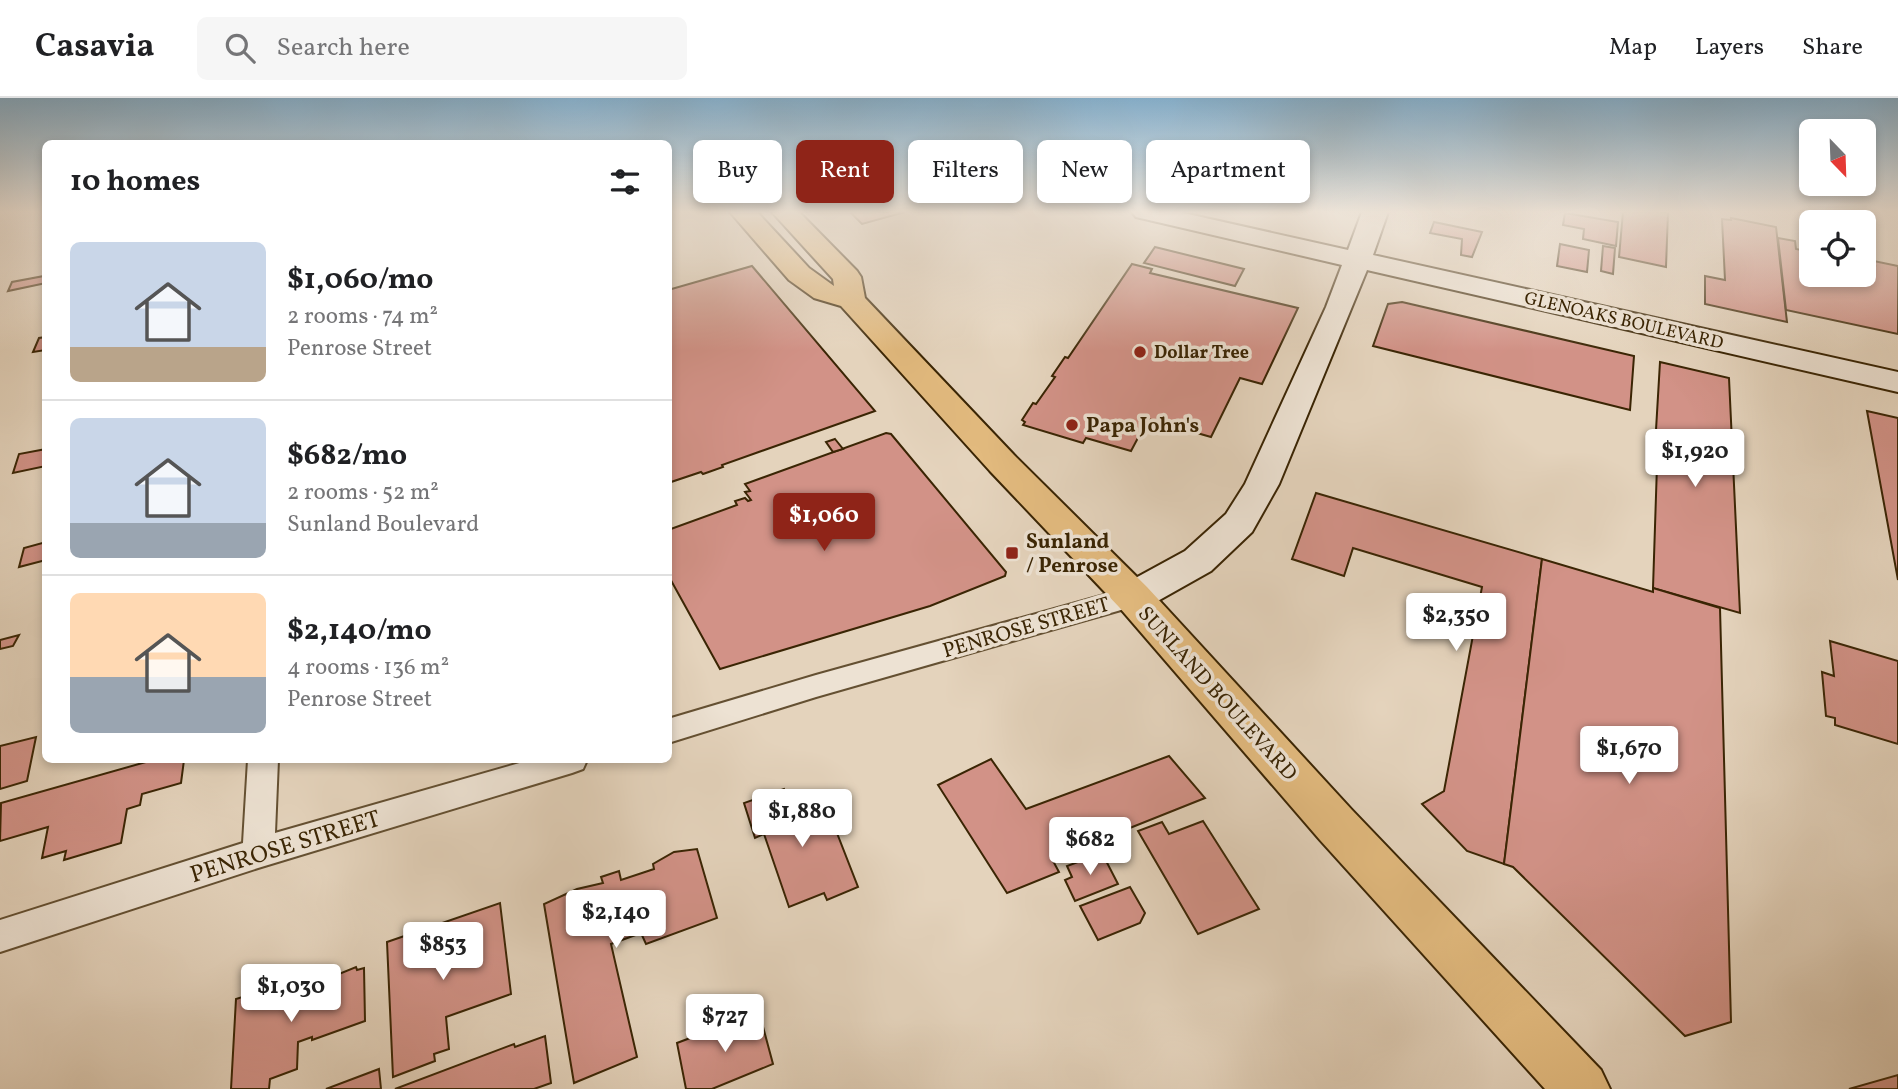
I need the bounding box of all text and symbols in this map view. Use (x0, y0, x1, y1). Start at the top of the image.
search box (197, 17, 687, 80)
text: Casavia (35, 25, 155, 71)
icon: search (221, 29, 259, 67)
text: Search here (277, 30, 410, 66)
text: Map (1609, 31, 1657, 65)
text: Layers (1695, 31, 1764, 65)
text: Share (1802, 31, 1863, 65)
north arrow (1799, 119, 1876, 196)
map controls (1799, 119, 1876, 287)
chip: Buy (693, 140, 782, 203)
chip: Rent (796, 140, 894, 203)
chip: Filters (908, 140, 1023, 203)
chip: New (1037, 140, 1132, 203)
chip: Apartment (1146, 140, 1310, 203)
text: 10 homes (70, 161, 200, 203)
icon: filters (606, 163, 644, 201)
button: locate (1799, 210, 1876, 287)
text: $1,060/mo (287, 259, 434, 301)
icon: home (126, 270, 210, 354)
street label: GLENOAKS BOULEVARD (1522, 286, 1726, 357)
text: 2 rooms · 74 m² (287, 301, 438, 333)
text: Penrose Street (287, 333, 432, 365)
place label: Dollar Tree (1154, 341, 1249, 366)
marker: Dollar Tree (1132, 344, 1148, 360)
place label: Papa John's (1086, 412, 1199, 441)
marker: Papa John's (1064, 417, 1080, 433)
pin: $1,920 (1638, 430, 1752, 489)
text: $682/mo (287, 435, 407, 477)
text: $1,920 (1661, 436, 1729, 468)
icon: home (126, 446, 210, 530)
text: 2 rooms · 52 m² (287, 477, 439, 509)
pin: $1,060 (767, 494, 881, 553)
text: $1,060 (789, 500, 859, 532)
text: Sunland Boulevard (287, 509, 479, 541)
place label: Sunland / Penrose (1026, 528, 1118, 581)
marker: Sunland / Penrose (1004, 545, 1020, 561)
street label: PENROSE STREET (940, 591, 1113, 666)
pin: $2,350 (1399, 594, 1513, 653)
street label: SUNLAND BOULEVARD (1131, 600, 1303, 788)
text: $2,350 (1422, 600, 1490, 632)
text: $2,140/mo (287, 610, 432, 652)
icon: home (126, 621, 210, 705)
text: 4 rooms · 136 m² (287, 652, 449, 684)
text: Penrose Street (287, 684, 432, 716)
pin: $1,670 (1572, 726, 1686, 786)
text: $1,670 (1596, 733, 1662, 765)
pin: $1,880 (745, 790, 859, 849)
text: $1,880 (768, 796, 836, 828)
street label: PENROSE STREET (186, 803, 385, 893)
pin: $682 (1049, 818, 1131, 877)
text: $682 (1065, 824, 1115, 856)
pin: $2,140 (559, 890, 673, 950)
text: $2,140 (582, 897, 650, 929)
pin: $853 (402, 922, 484, 982)
text: $853 (419, 929, 467, 961)
pin: $1,030 (234, 964, 348, 1024)
text: $1,030 (257, 971, 325, 1003)
pin: $727 (684, 995, 766, 1054)
text: $727 (702, 1001, 748, 1033)

